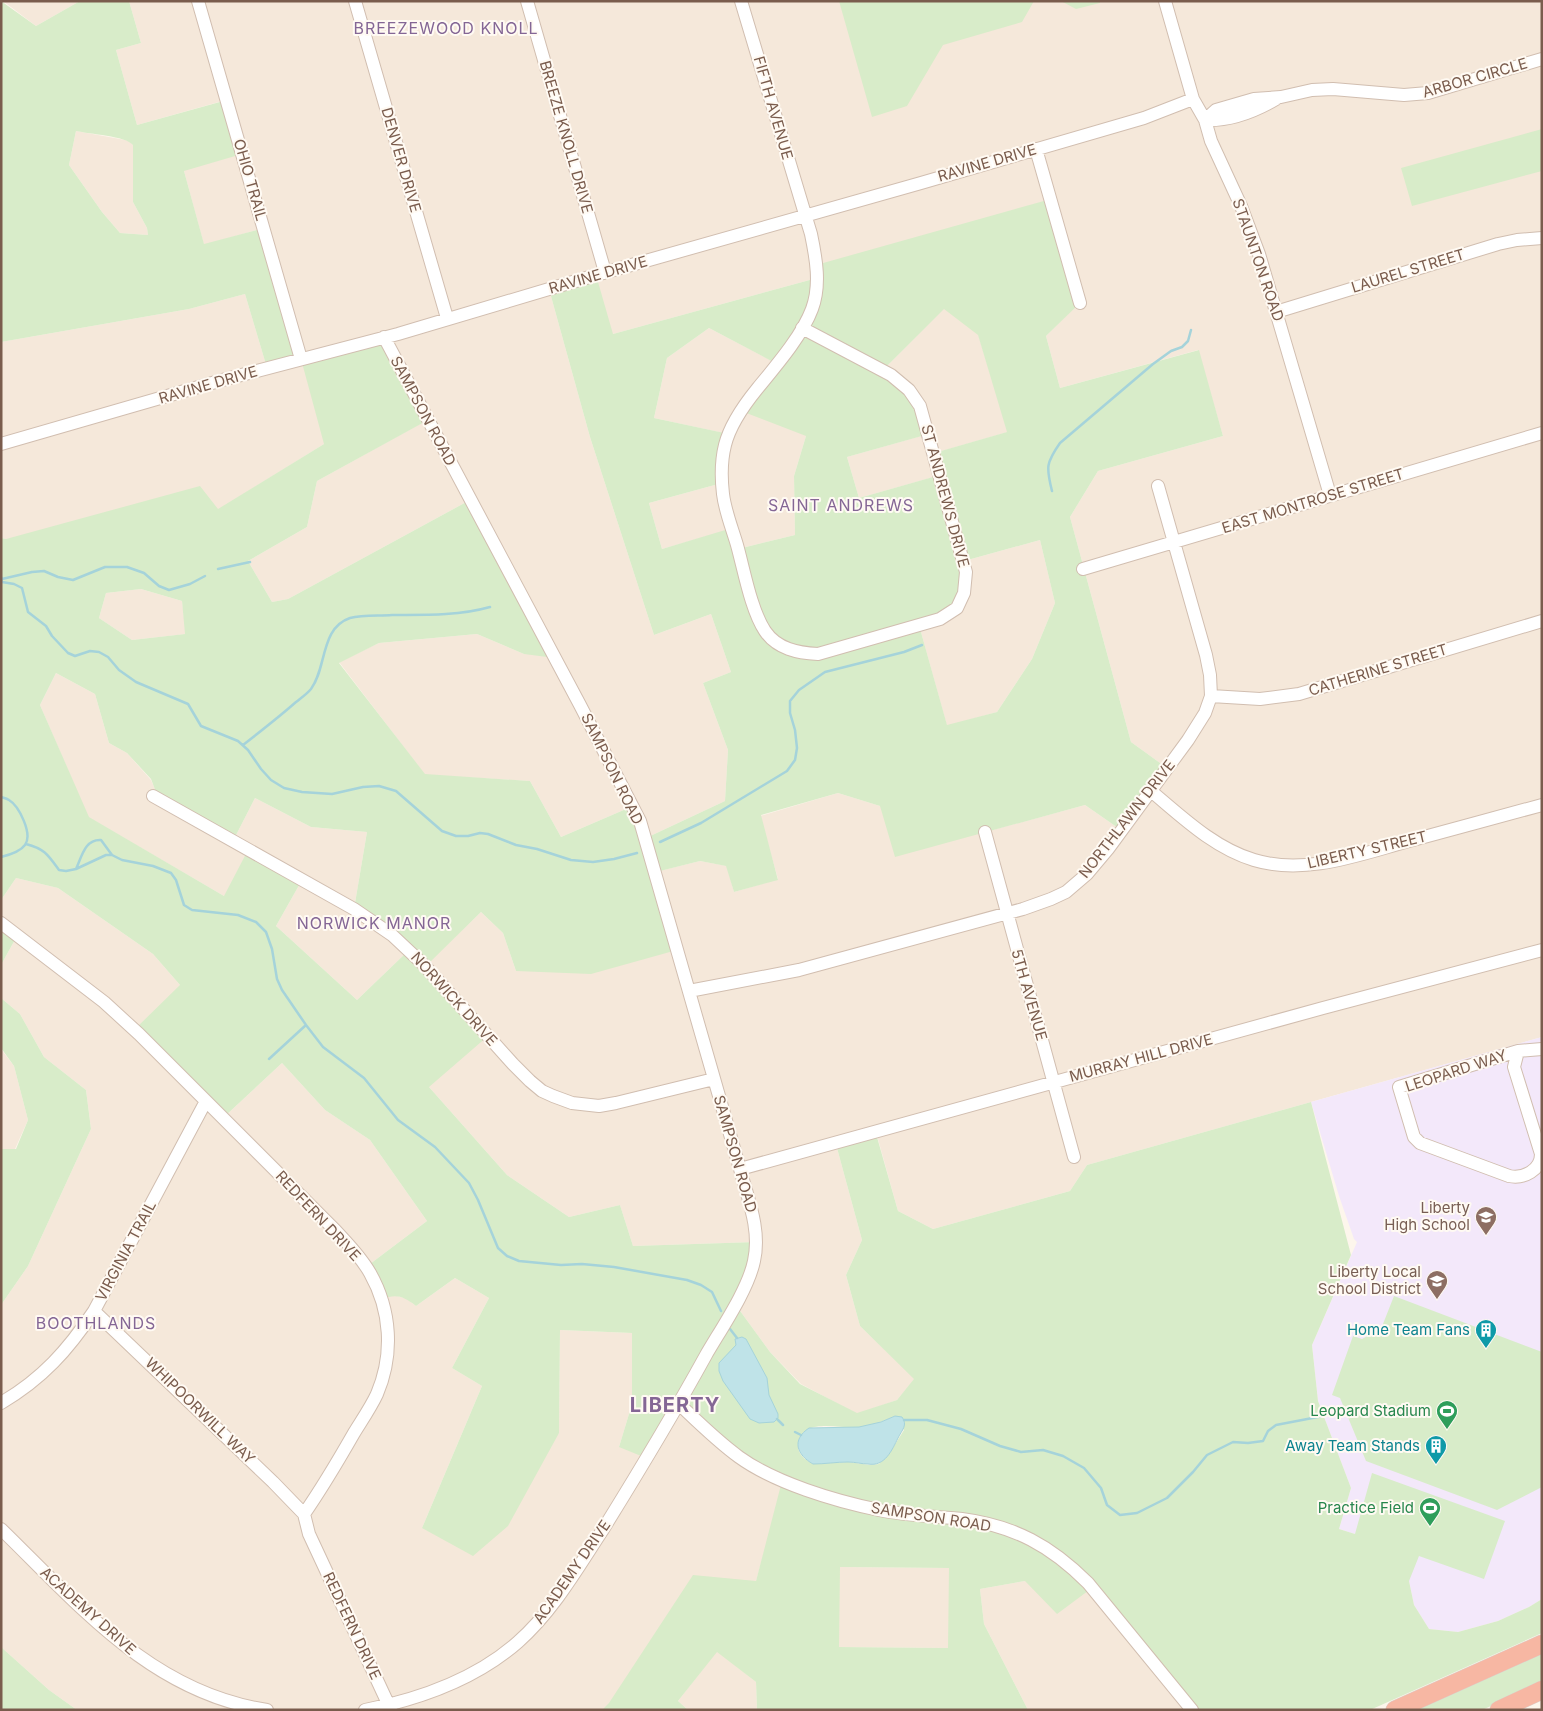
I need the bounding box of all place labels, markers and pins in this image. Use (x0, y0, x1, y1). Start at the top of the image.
place label: Liberty High School (1384, 1198, 1471, 1234)
school or university icon: Liberty High School (1474, 1205, 1498, 1236)
place label: Liberty Local School District (1318, 1262, 1421, 1298)
school or university icon: Liberty Local School District (1425, 1269, 1449, 1300)
building icon: Home Team Fans (1474, 1318, 1498, 1349)
place label: Home Team Fans (1347, 1320, 1470, 1339)
sports icon: Leopard Stadium (1435, 1399, 1459, 1430)
place label: Leopard Stadium (1310, 1401, 1431, 1420)
building icon: Away Team Stands (1424, 1434, 1448, 1465)
place label: Away Team Stands (1285, 1436, 1420, 1455)
sports icon: Practice Field (1418, 1496, 1442, 1527)
place label: Practice Field (1318, 1498, 1414, 1517)

